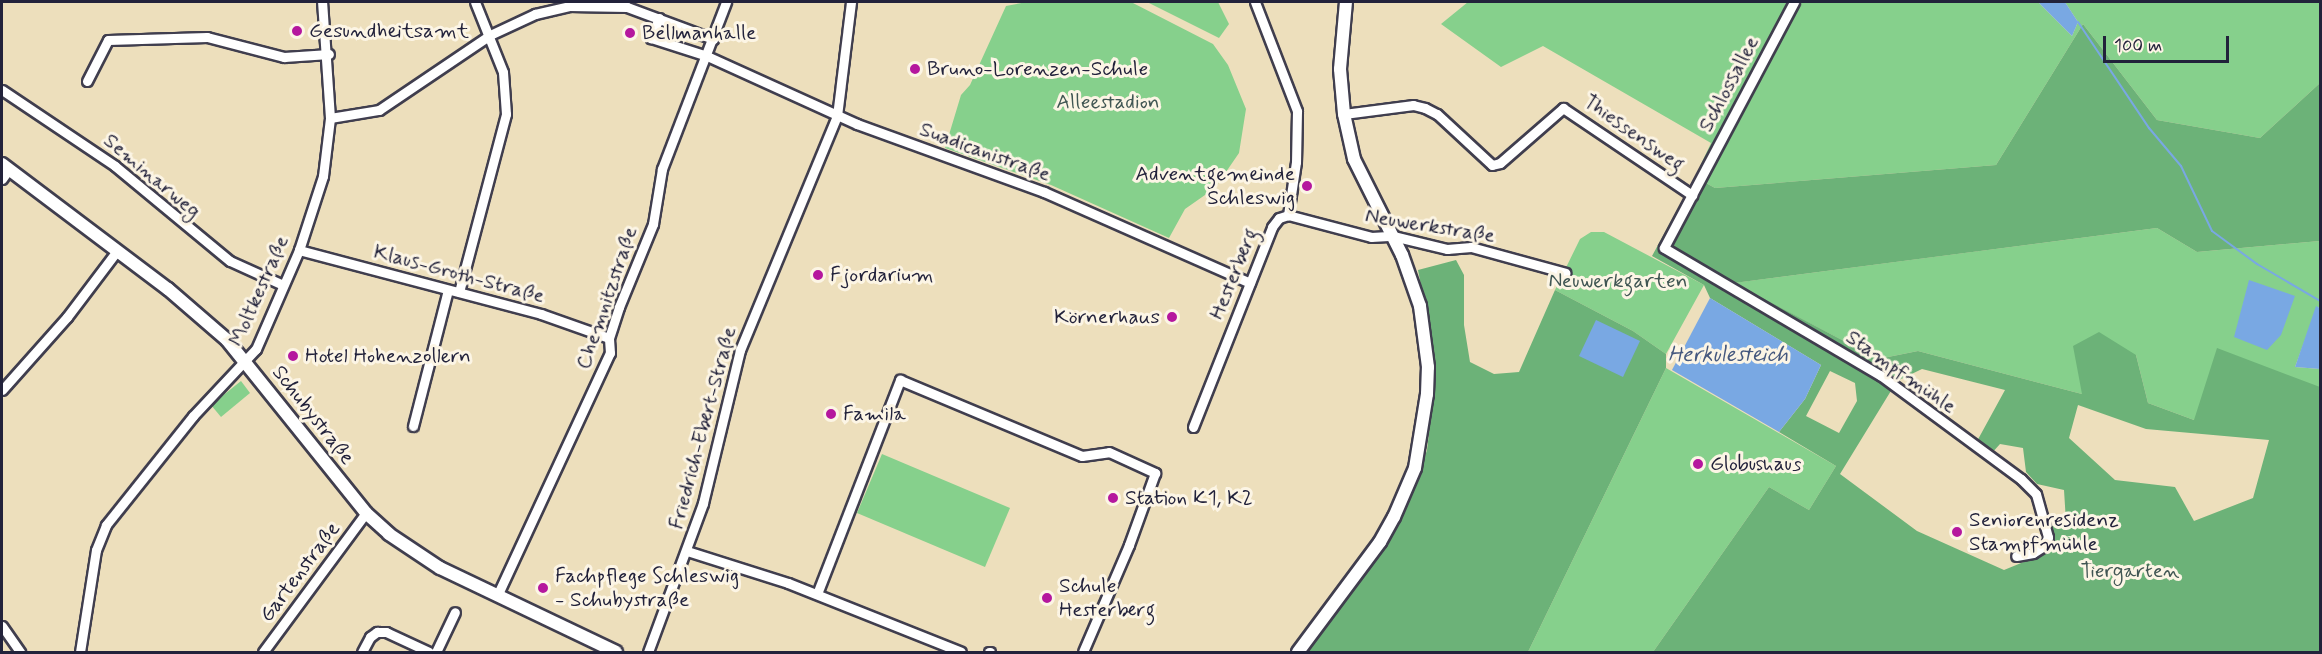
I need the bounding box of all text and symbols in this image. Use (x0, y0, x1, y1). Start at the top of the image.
place label: Gesundheitsamt (309, 18, 469, 44)
place label: Bellmanhalle (642, 20, 756, 46)
marker: Gesundheitsamt (290, 24, 304, 38)
scale bar (2106, 24, 2232, 62)
marker: Bellmanhalle (623, 26, 637, 40)
street label: Schlossallee (1693, 32, 1765, 136)
text: 100 m (2114, 34, 2162, 58)
place label: Bruno-Lorenzen-Schule (927, 56, 1148, 82)
marker: Bruno-Lorenzen-Schule (908, 62, 922, 76)
park label: Alleestadion (1056, 89, 1160, 115)
street label: Thiessensweg (1578, 89, 1690, 177)
street label: Suadicanistraße (916, 117, 1054, 187)
street label: Seminarweg (98, 128, 206, 224)
place label: Adventgemeinde Schleswig (1135, 161, 1295, 211)
marker: Adventgemeinde Schleswig (1300, 179, 1314, 193)
street label: Neuwerkstraße (1363, 203, 1497, 249)
street label: Chemnitzstraße (571, 223, 643, 373)
street label: Hesterberg (1204, 225, 1264, 323)
street label: Moltkestraße (223, 232, 295, 350)
street label: Klaus-Groth-Straße (371, 239, 547, 309)
place label: Fjordarium (830, 262, 934, 288)
marker: Fjordarium (811, 268, 825, 282)
park label: Neuwerkgarten (1548, 268, 1688, 294)
place label: Körnerhaus (1054, 304, 1160, 330)
marker: Körnerhaus (1165, 310, 1179, 324)
street label: Friedrich-Ebert-Straße (664, 324, 742, 532)
street label: Stampfmühle (1841, 325, 1961, 419)
place label: Hotel Hohenzollern (305, 343, 471, 369)
water label: Herkulesteich (1668, 343, 1788, 369)
marker: Hotel Hohenzollern (286, 349, 300, 363)
street label: Schubystraße (266, 360, 360, 470)
place label: Famila (843, 401, 906, 427)
marker: Famila (824, 407, 838, 421)
place label: Globushaus (1710, 451, 1801, 477)
marker: Globushaus (1691, 457, 1705, 471)
place label: Station K1, K2 (1125, 485, 1252, 511)
marker: Station K1, K2 (1106, 491, 1120, 505)
place label: Seniorenresidenz Stampfmühle (1969, 507, 2119, 557)
street label: Gartenstraße (254, 517, 346, 627)
marker: Seniorenresidenz Stampfmühle (1950, 525, 1964, 539)
park label: Tiergarten (2080, 558, 2180, 584)
place label: Fachpflege Schleswig - Schubystraße (555, 563, 740, 613)
place label: Schule Hesterberg (1059, 573, 1155, 623)
marker: Fachpflege Schleswig - Schubystraße (536, 581, 550, 595)
marker: Schule Hesterberg (1040, 591, 1054, 605)

